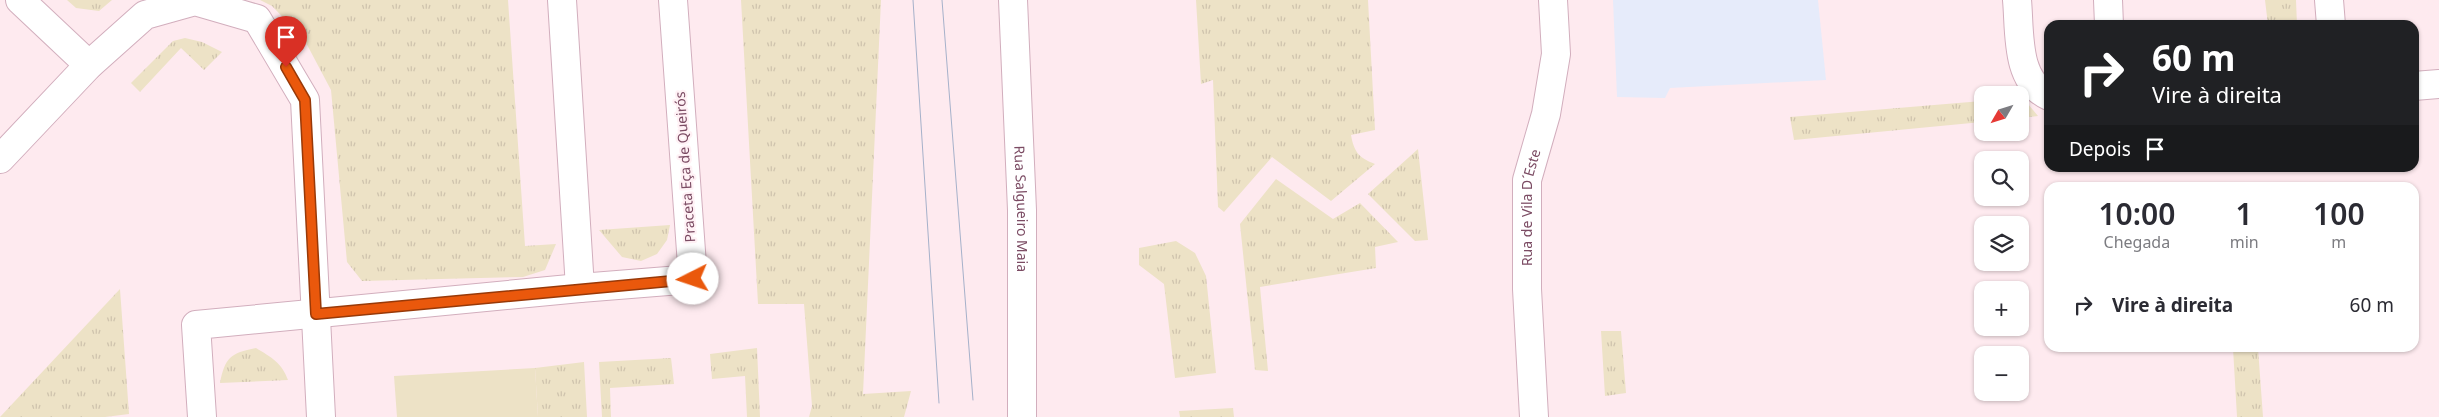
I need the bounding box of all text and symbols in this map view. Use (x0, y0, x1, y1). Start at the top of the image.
pin (265, 16, 307, 67)
icon: arrive (272, 23, 300, 51)
text: 60 m (2152, 34, 2235, 81)
icon: right (2069, 40, 2134, 105)
text: Vire à direita (2152, 79, 2282, 109)
north arrow (1974, 86, 2029, 141)
map controls (1974, 86, 2029, 401)
street label: Praceta Eça de Queirós (670, 91, 699, 243)
icon: arrive (2141, 135, 2169, 163)
text: Depois (2069, 136, 2131, 162)
street label: Rua Salgueiro Maia (1010, 145, 1032, 272)
street label: Rua de Vila D´Este (1517, 147, 1544, 266)
button: search (1974, 151, 2029, 206)
text: 10:00 (2098, 193, 2175, 234)
text: 1 (2236, 193, 2253, 234)
text: 100 (2313, 193, 2365, 234)
button: layers (1974, 216, 2029, 271)
text: Chegada (2104, 231, 2170, 253)
text: min (2230, 231, 2259, 253)
text: m (2331, 231, 2346, 253)
position arrow (666, 252, 718, 304)
button: + (1974, 281, 2029, 336)
icon: right (2069, 291, 2097, 319)
text: Vire à direita (2112, 292, 2233, 318)
text: 60 m (2350, 292, 2394, 318)
button: − (1974, 346, 2029, 401)

